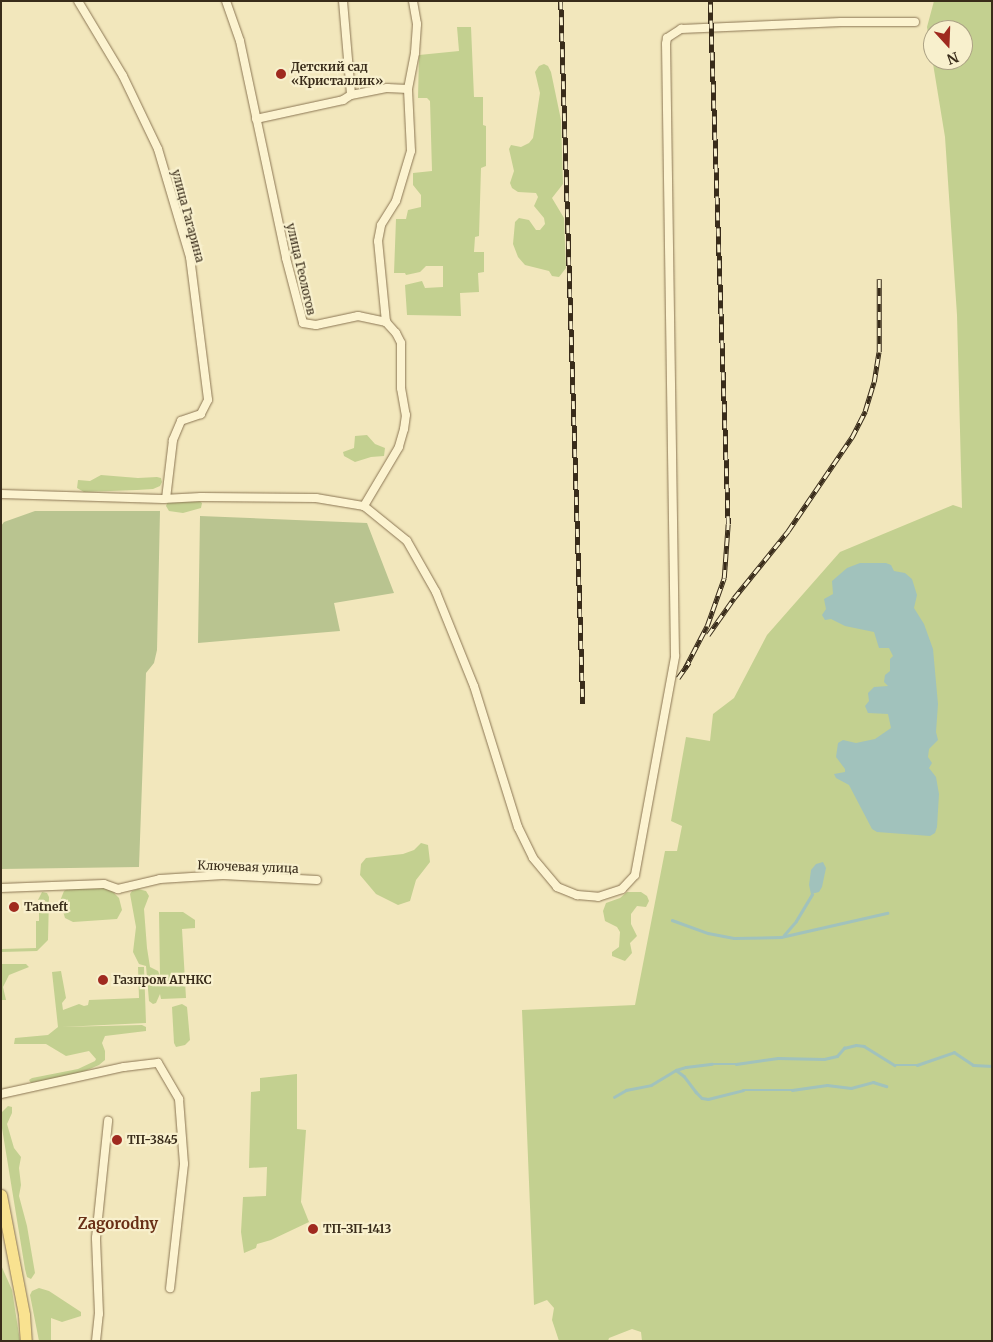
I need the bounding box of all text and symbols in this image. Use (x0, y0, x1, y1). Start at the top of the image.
north arrow (923, 20, 973, 70)
text: N (945, 48, 961, 69)
place label: Детский сад «Кристаллик» (291, 60, 383, 88)
marker: Детский сад «Кристаллик» (275, 68, 287, 80)
street label: улица Гагарина (169, 168, 207, 264)
street label: улица Геологов (283, 222, 319, 316)
street label: Ключевая улица (197, 858, 299, 876)
place label: Tatneft (24, 900, 68, 914)
marker: Tatneft (8, 901, 20, 913)
place label: Газпром АГНКС (113, 973, 212, 987)
marker: Газпром АГНКС (97, 974, 109, 986)
place label: ТП-3845 (127, 1133, 178, 1147)
marker: ТП-3845 (111, 1134, 123, 1146)
district label: Zagorodny (78, 1215, 158, 1233)
place label: ТП-ЗП-1413 (323, 1222, 391, 1236)
marker: ТП-ЗП-1413 (307, 1223, 319, 1235)

